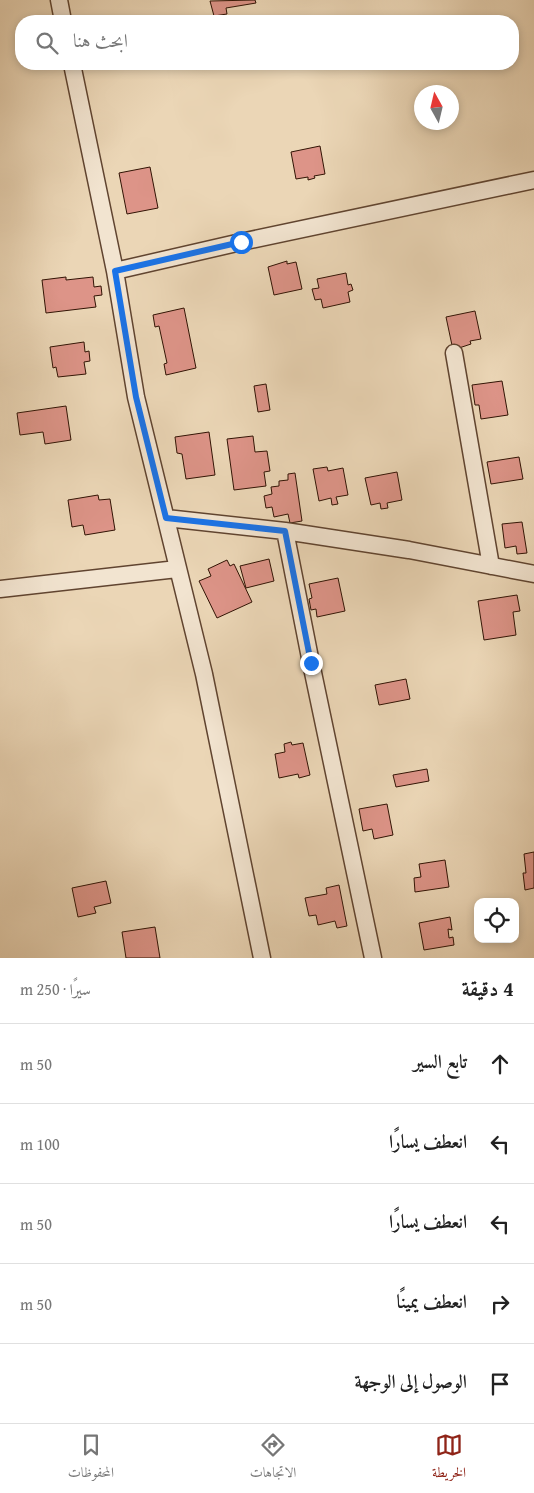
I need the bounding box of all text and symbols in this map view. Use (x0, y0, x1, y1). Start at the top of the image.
search box (15, 15, 519, 70)
text: ابحث هنا (73, 26, 128, 54)
icon: search (33, 29, 61, 57)
north arrow (414, 85, 459, 130)
route start (230, 231, 253, 254)
route end (300, 652, 323, 675)
map controls (474, 898, 519, 943)
button: locate (474, 898, 519, 943)
text: 4 دقيقة (462, 973, 514, 1004)
text: سيرًا · 250 m (20, 977, 91, 1001)
text: تابع السير (413, 1047, 467, 1075)
icon: ahead (486, 1050, 514, 1078)
text: 50 m (20, 1052, 52, 1076)
text: انعطف يسارًا (389, 1127, 467, 1155)
icon: left (486, 1130, 514, 1158)
text: 100 m (20, 1132, 60, 1156)
text: انعطف يسارًا (389, 1207, 467, 1235)
icon: left (486, 1210, 514, 1238)
text: 50 m (20, 1212, 52, 1236)
text: انعطف يمينًا (397, 1287, 467, 1315)
icon: right (486, 1290, 514, 1318)
text: 50 m (20, 1292, 52, 1316)
text: الوصول إلى الوجهة (355, 1367, 467, 1395)
icon: arrive (486, 1370, 514, 1398)
tab: المحفوظات (68, 1431, 114, 1486)
tab: الاتجاهات (250, 1431, 296, 1486)
tab: الخريطة (432, 1431, 466, 1486)

